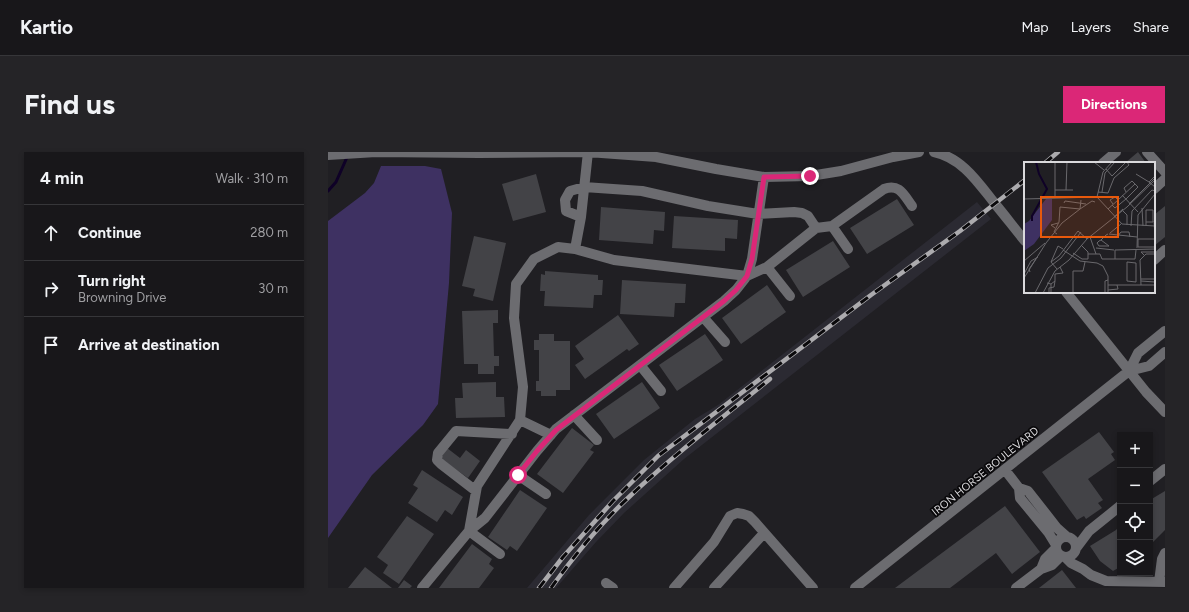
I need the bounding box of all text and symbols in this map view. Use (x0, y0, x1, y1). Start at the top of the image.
text: Kartio (20, 16, 73, 39)
text: Map (1021, 19, 1049, 36)
text: Layers (1071, 19, 1111, 36)
text: Share (1133, 19, 1169, 36)
button: Directions (1063, 86, 1165, 123)
text: Find us (24, 87, 115, 121)
inset map (1024, 162, 1155, 293)
route end (801, 167, 819, 185)
text: 4 min (40, 168, 84, 188)
text: Walk · 310 m (215, 171, 288, 186)
icon: ahead (40, 222, 62, 244)
text: Continue (78, 224, 141, 242)
text: 280 m (250, 225, 288, 240)
text: Turn right (78, 272, 146, 290)
icon: right (40, 278, 62, 300)
text: 30 m (258, 281, 288, 296)
text: Browning Drive (78, 290, 166, 305)
icon: arrive (40, 334, 62, 356)
text: Arrive at destination (78, 336, 219, 354)
street label: IRON HORSE BOULEVARD (929, 424, 1042, 518)
map controls (1117, 432, 1153, 576)
button: + (1117, 432, 1153, 468)
route start (509, 466, 527, 484)
button: − (1117, 468, 1153, 504)
button: locate (1117, 504, 1153, 540)
button: layers (1117, 540, 1153, 576)

